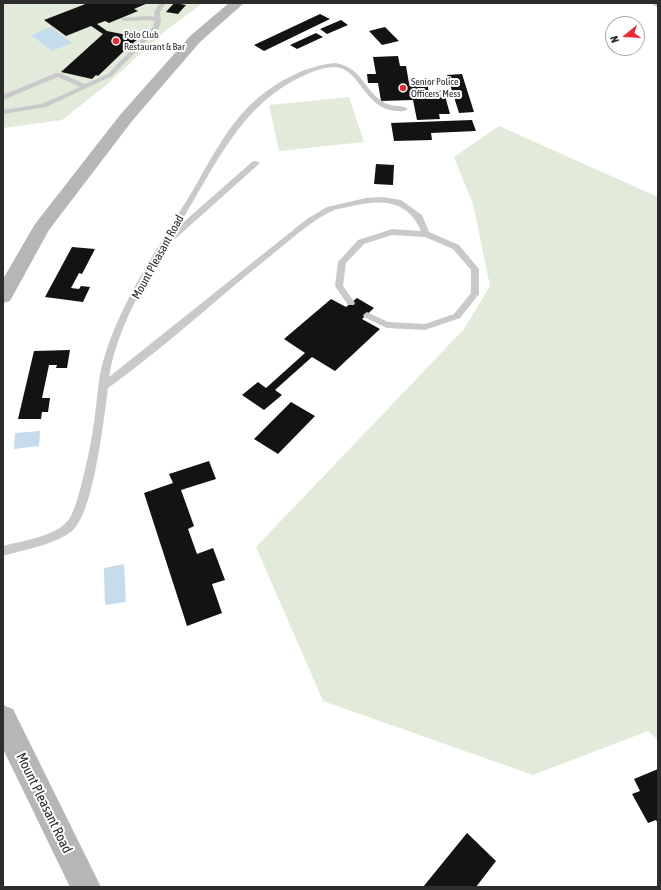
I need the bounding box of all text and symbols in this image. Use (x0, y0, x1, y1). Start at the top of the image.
north arrow (605, 16, 645, 56)
place label: Polo Club Restaurant & Bar (124, 29, 185, 52)
text: N (608, 34, 621, 44)
marker: Polo Club Restaurant & Bar (111, 36, 121, 46)
place label: Senior Police Officers' Mess (411, 76, 461, 100)
marker: Senior Police Officers' Mess (398, 83, 408, 93)
street label: Mount Pleasant Road (129, 212, 187, 302)
street label: Mount Pleasant Road (12, 750, 76, 856)

